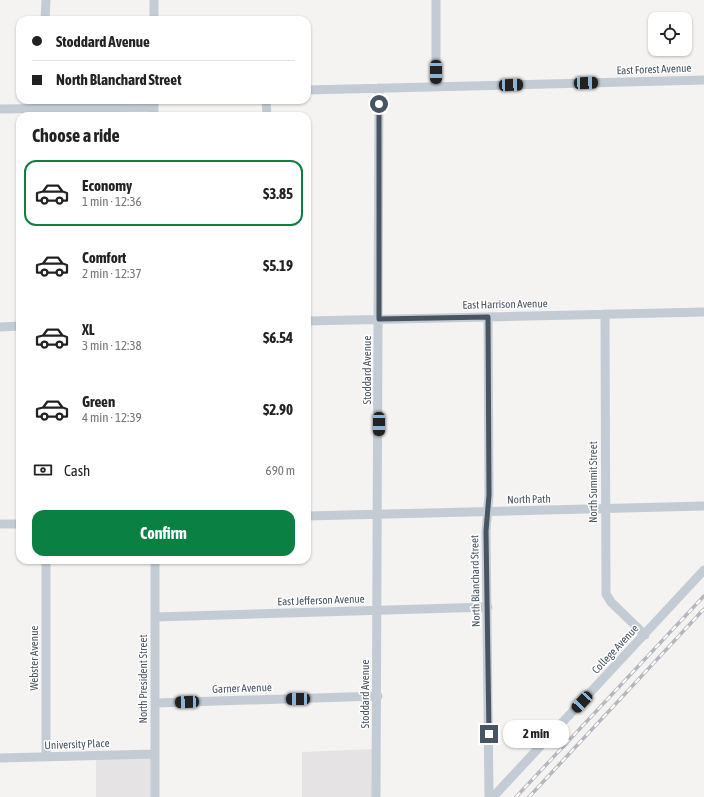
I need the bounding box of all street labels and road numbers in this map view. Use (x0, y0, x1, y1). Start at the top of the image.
street label: East Forest Avenue (616, 62, 692, 76)
street label: East Harrison Avenue (462, 297, 548, 311)
street label: Stoddard Avenue (361, 336, 373, 404)
street label: North Summit Street (587, 441, 599, 523)
street label: North Path (507, 493, 551, 505)
street label: North Blanchard Street (468, 535, 482, 627)
street label: East Jefferson Avenue (277, 592, 365, 608)
street label: College Avenue (589, 622, 641, 676)
street label: Webster Avenue (28, 626, 40, 691)
street label: North President Street (137, 634, 149, 724)
street label: Stoddard Avenue (359, 660, 371, 728)
street label: Garner Avenue (212, 681, 272, 695)
street label: University Place (44, 737, 110, 751)

